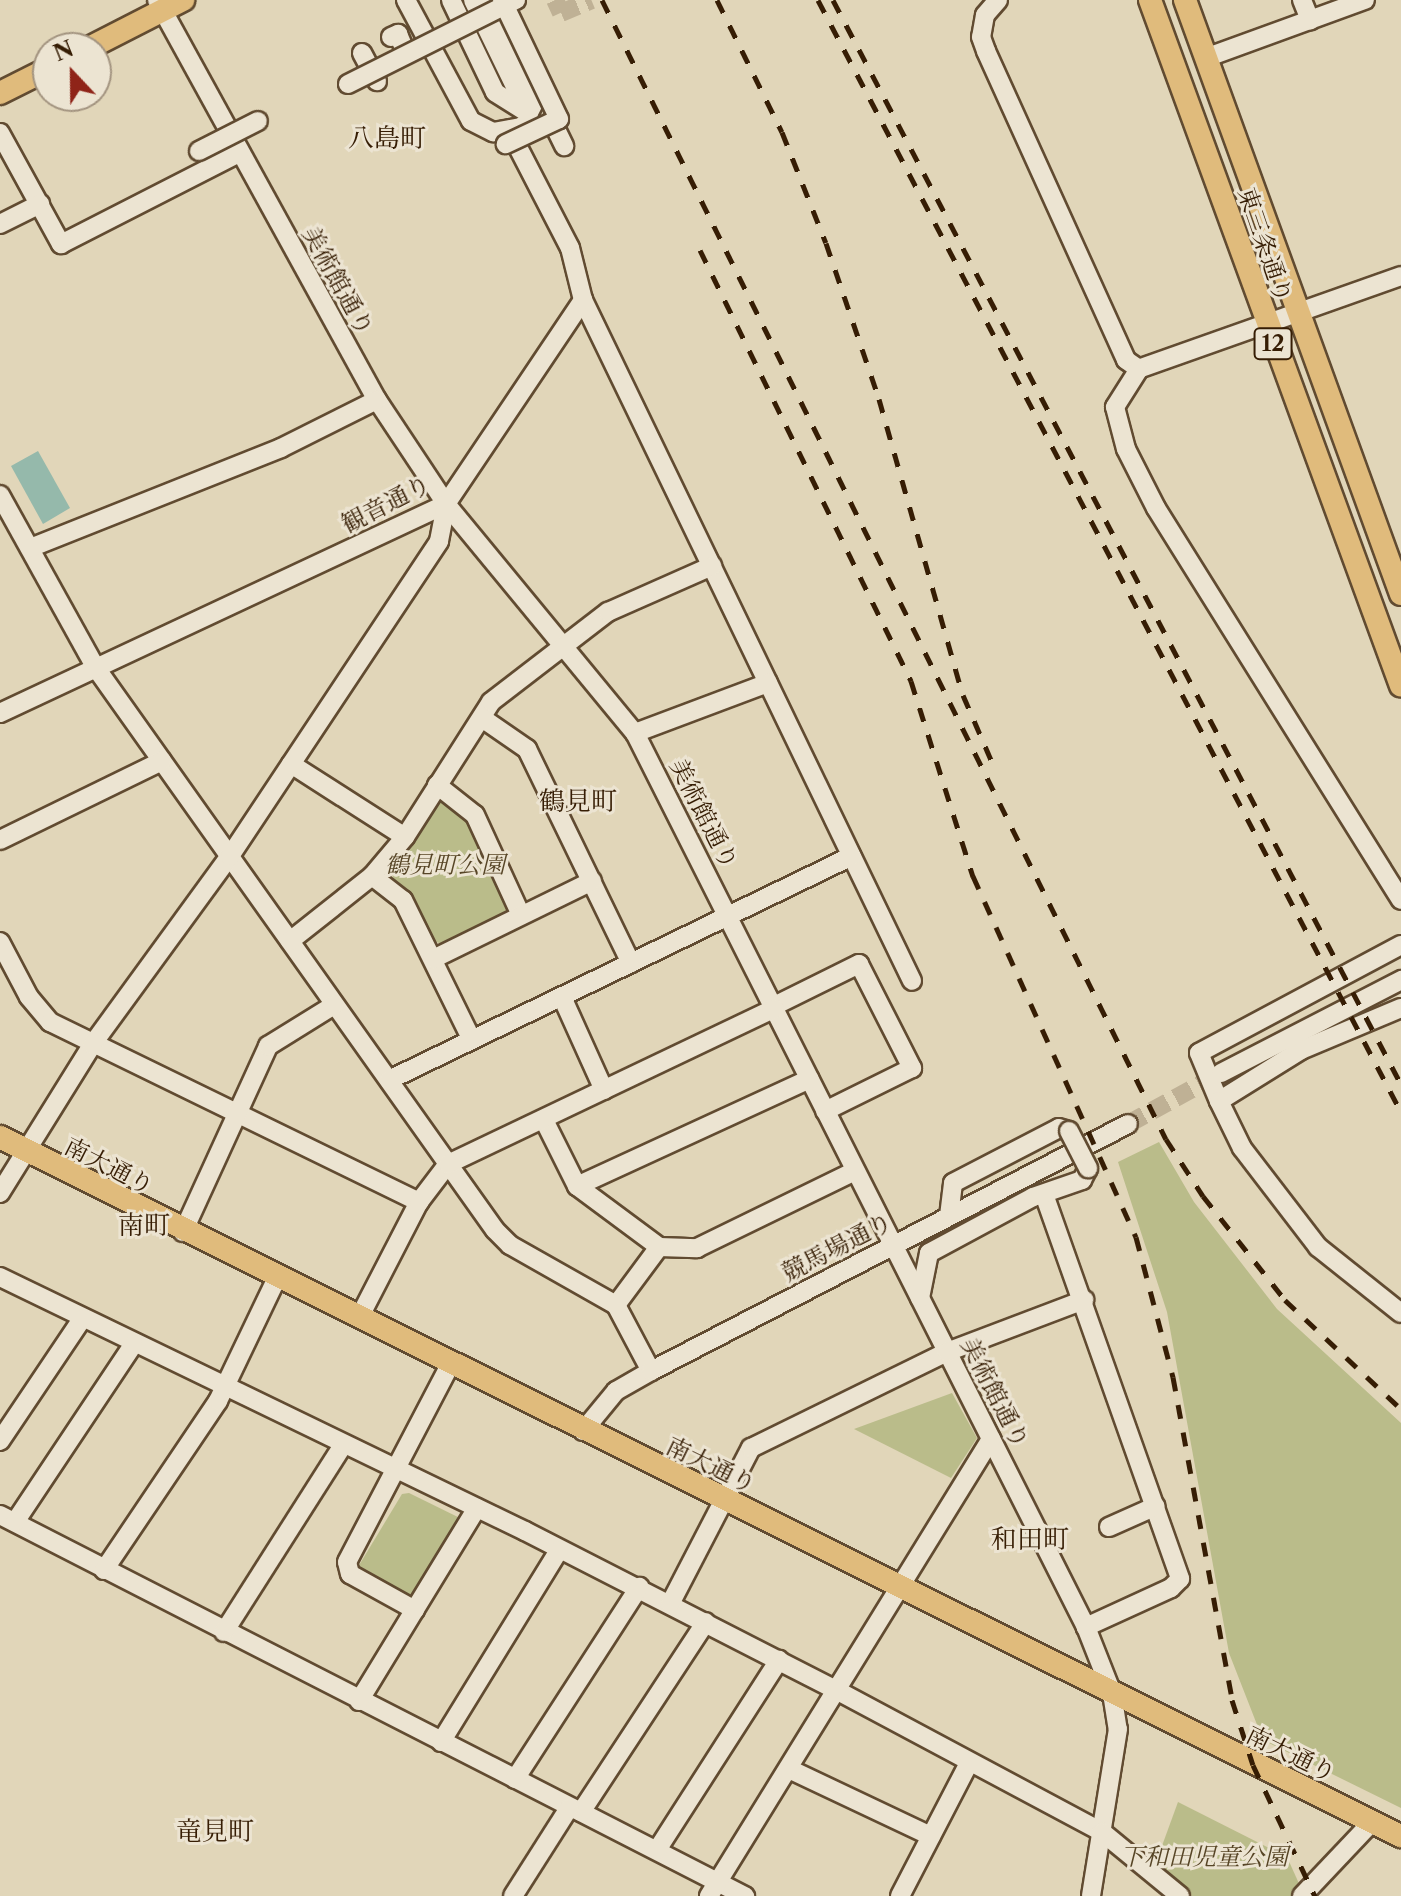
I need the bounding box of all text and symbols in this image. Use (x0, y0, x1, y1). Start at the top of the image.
north arrow (32, 32, 112, 112)
text: N (50, 35, 77, 67)
district label: 八島町 (348, 123, 426, 155)
street label: 東三条通り (1232, 184, 1298, 306)
street label: 美術館通り (296, 222, 380, 340)
road number: 12 (1253, 326, 1293, 362)
street label: 観音通り (337, 469, 435, 539)
street label: 美術館通り (664, 754, 744, 874)
district label: 鶴見町 (539, 786, 617, 818)
park label: 鶴見町公園 (385, 851, 505, 879)
street label: 南大通り (60, 1131, 158, 1201)
street label: 競馬場通り (777, 1207, 897, 1287)
district label: 南町 (118, 1210, 170, 1242)
street label: 美術館通り (955, 1333, 1035, 1453)
street label: 南大通り (662, 1431, 760, 1499)
district label: 和田町 (991, 1524, 1069, 1556)
street label: 南大通り (1242, 1720, 1340, 1788)
district label: 竜見町 (176, 1816, 254, 1848)
park label: 下和田児童公園 (1120, 1843, 1288, 1871)

